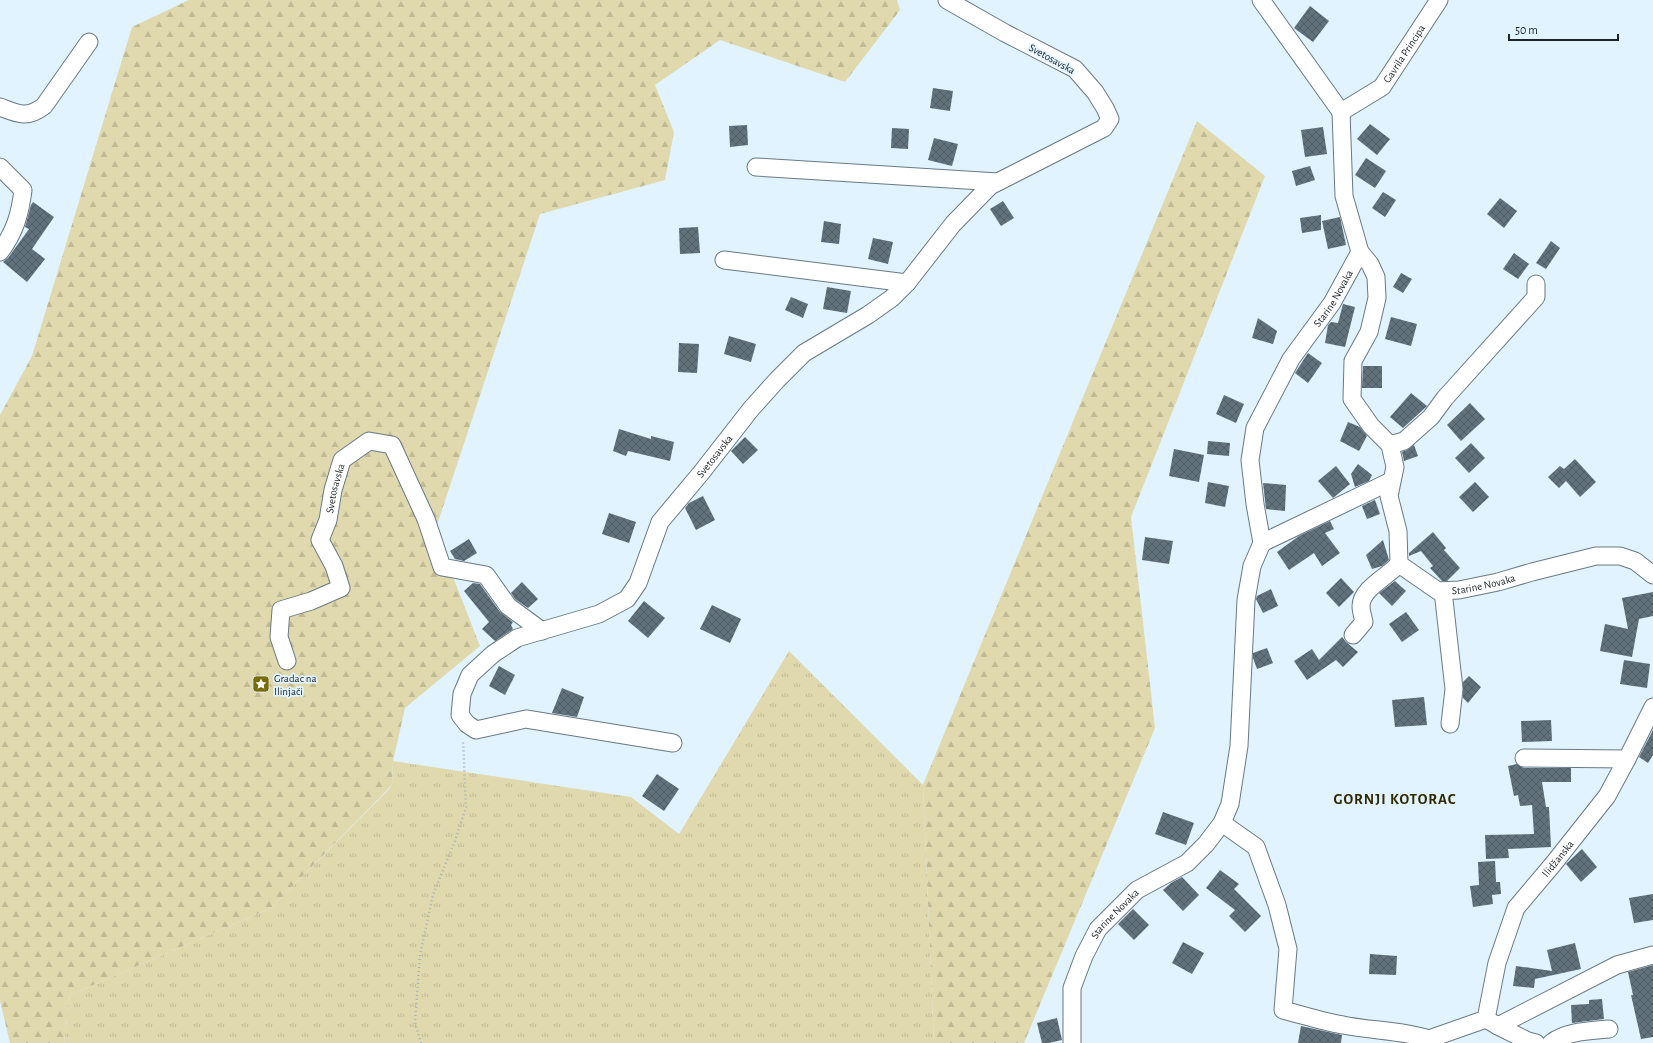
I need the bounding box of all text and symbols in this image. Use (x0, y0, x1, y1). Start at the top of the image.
scale bar (1509, 16, 1618, 42)
street label: Gavrila Principa (1381, 22, 1427, 85)
text: 50 m (1515, 24, 1538, 36)
street label: Svetosavska (1027, 42, 1077, 76)
street label: Starine Novaka (1311, 268, 1355, 329)
street label: Svetosavska (694, 433, 734, 480)
street label: Svetosavska (324, 462, 346, 514)
street label: Starine Novaka (1451, 572, 1516, 596)
place label: Gradac na Ilinjači (274, 673, 316, 697)
place icon: Gradac na Ilinjači (251, 674, 271, 694)
district label: GORNJI KOTORAC (1333, 792, 1457, 807)
street label: Ilidžanska (1540, 838, 1575, 879)
street label: Starine Novaka (1089, 886, 1141, 940)

